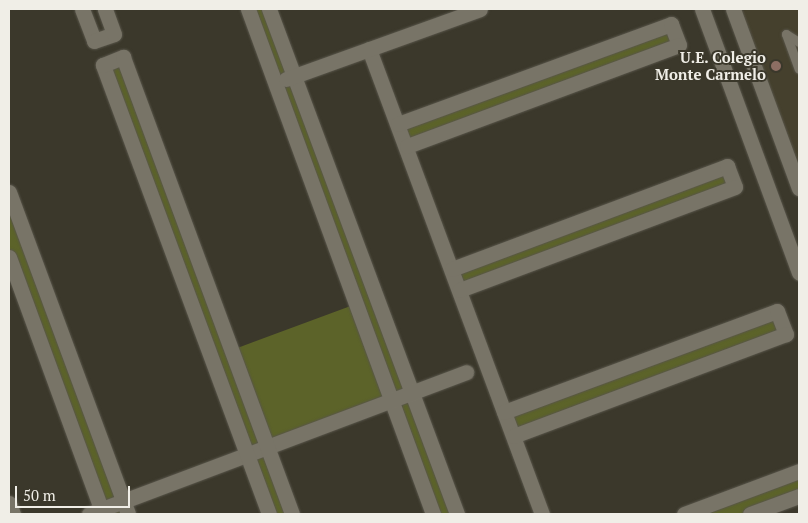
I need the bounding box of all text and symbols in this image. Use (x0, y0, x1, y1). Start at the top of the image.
place label: U.E. Colegio Monte Carmelo (655, 48, 766, 83)
marker: U.E. Colegio Monte Carmelo (770, 60, 782, 72)
scale bar (18, 476, 132, 508)
text: 50 m (23, 485, 56, 505)

